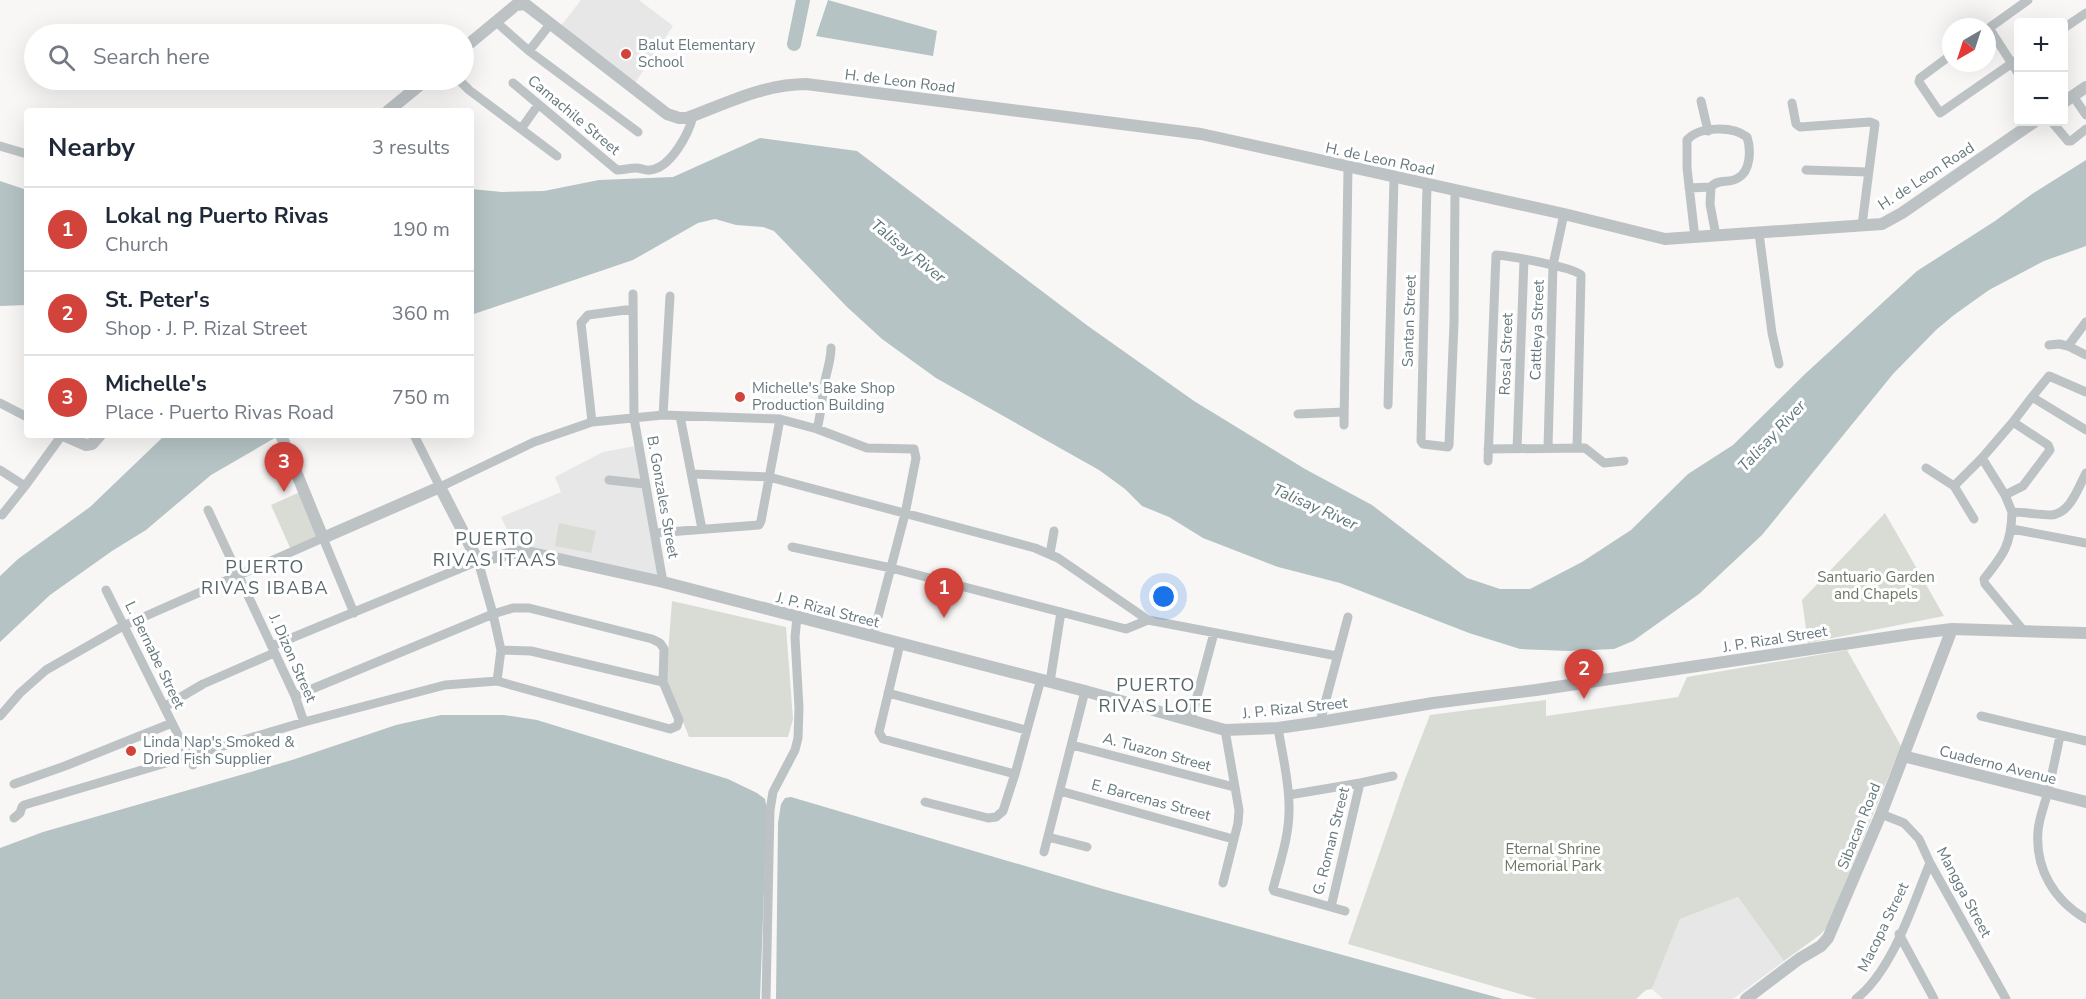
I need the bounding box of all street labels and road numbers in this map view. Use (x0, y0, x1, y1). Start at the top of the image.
street label: H. de Leon Road (844, 64, 956, 98)
street label: Camachile Street (524, 70, 625, 160)
street label: H. de Leon Road (1874, 137, 1978, 215)
street label: H. de Leon Road (1324, 138, 1436, 180)
street label: Santan Street (1397, 274, 1421, 367)
street label: Cattleya Street (1525, 279, 1549, 381)
street label: Rosal Street (1495, 312, 1517, 396)
street label: B. Gonzales Street (642, 434, 684, 561)
street label: J. P. Rizal Street (773, 587, 882, 633)
street label: L. Bernabe Street (120, 598, 190, 713)
street label: J. Dizon Street (264, 610, 322, 706)
street label: J. P. Rizal Street (1720, 621, 1829, 657)
street label: J. P. Rizal Street (1241, 692, 1349, 724)
street label: A. Tuazon Street (1101, 728, 1214, 776)
street label: Cuaderno Avenue (1937, 741, 2059, 789)
street label: E. Barcenas Street (1089, 774, 1214, 826)
street label: Sibacan Road (1833, 780, 1885, 872)
street label: G. Roman Street (1308, 784, 1354, 897)
street label: Mangga Street (1932, 843, 1997, 941)
street label: Macopa Street (1853, 878, 1914, 975)

